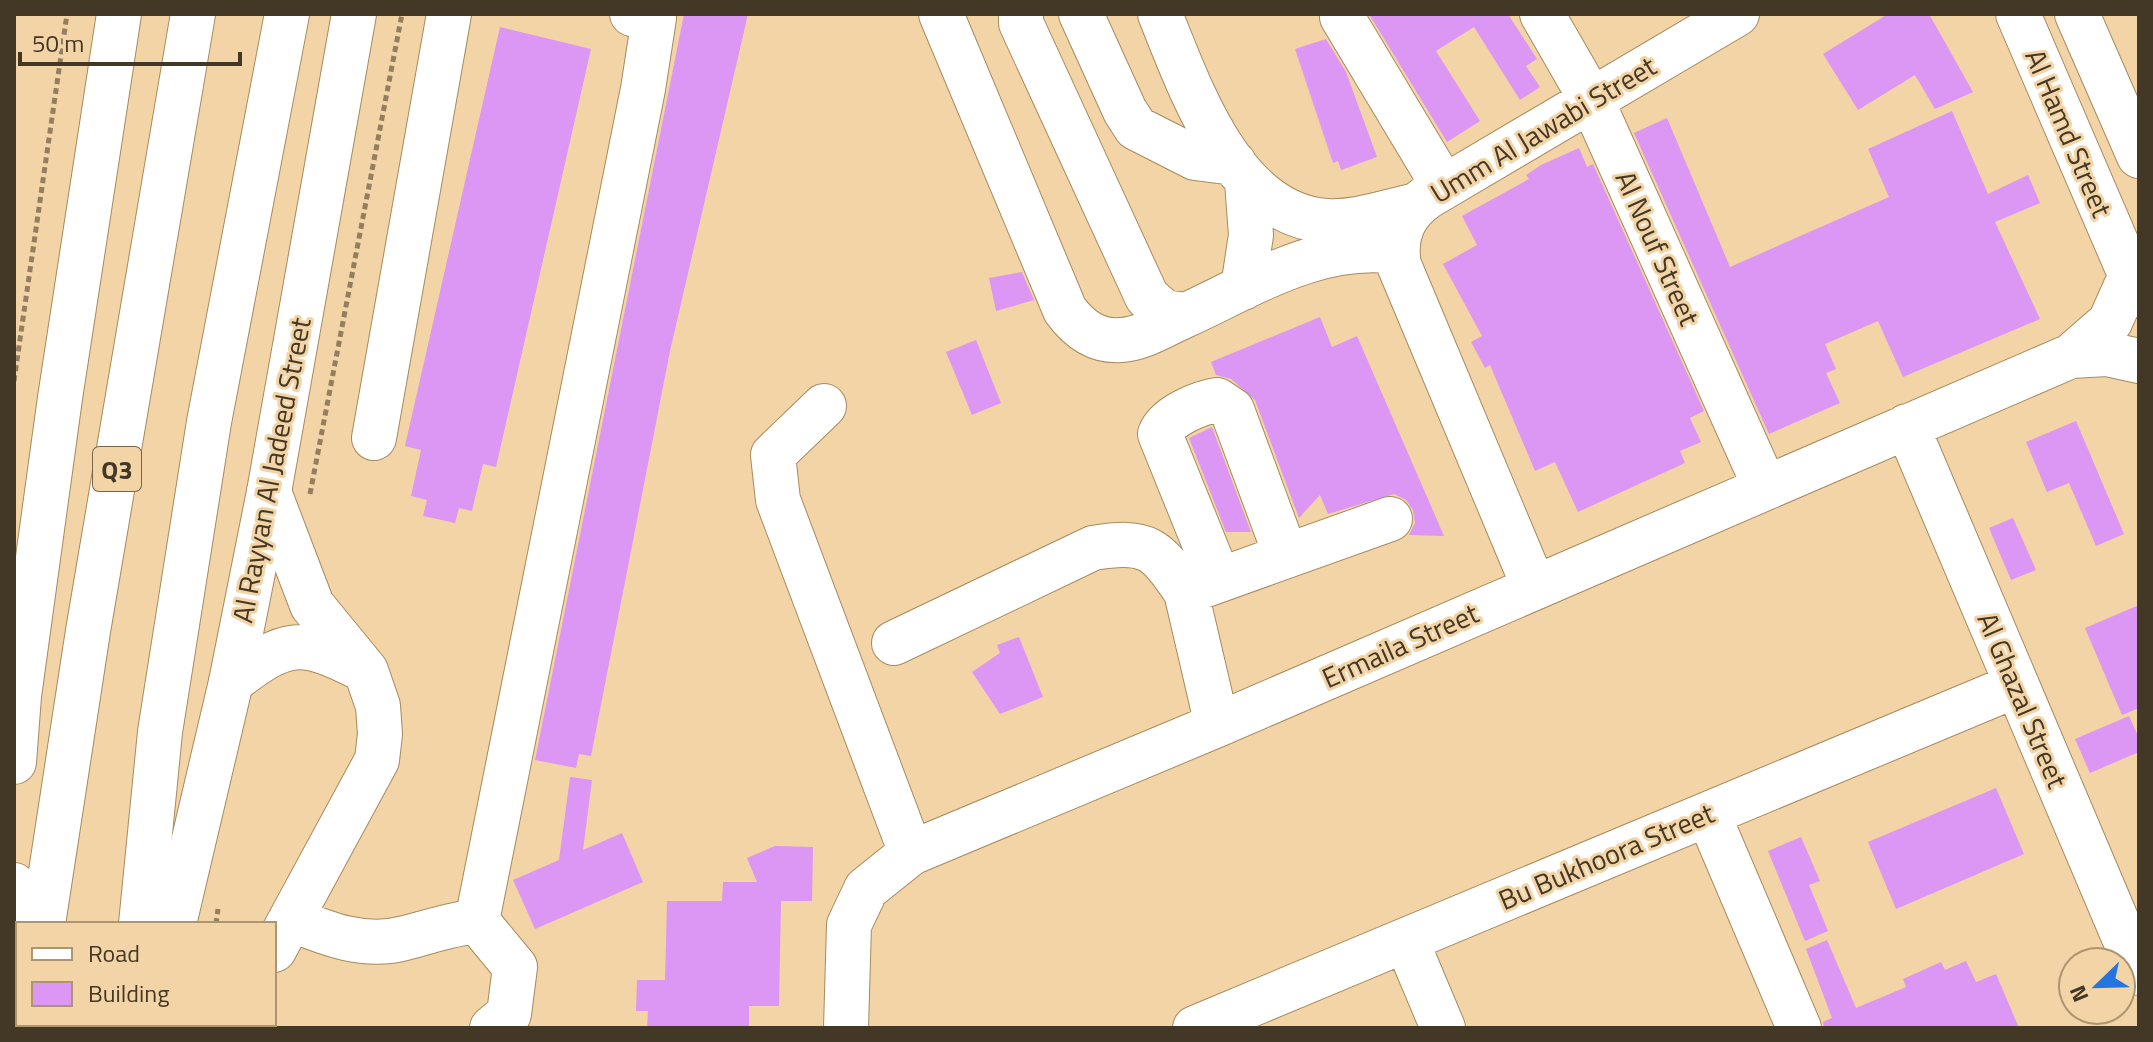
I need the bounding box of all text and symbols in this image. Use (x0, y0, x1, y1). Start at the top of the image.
scale bar (20, 16, 240, 66)
text: 50 m (32, 25, 84, 61)
street label: Al Hamd Street (2014, 42, 2124, 224)
street label: Umm Al Jawabi Street (1422, 44, 1664, 214)
street label: Al Nouf Street (1605, 164, 1711, 332)
street label: Al Rayyan Al Jadeed Street (220, 314, 322, 626)
road number: Q3 (93, 447, 141, 491)
street label: Ermaila Street (1315, 591, 1485, 699)
street label: Al Ghazal Street (1967, 605, 2079, 795)
street label: Bu Bukhoora Street (1492, 791, 1721, 921)
legend (16, 922, 276, 1026)
text: Road (88, 935, 140, 971)
north arrow (2057, 946, 2137, 1026)
text: Building (88, 975, 170, 1011)
text: N (2060, 980, 2097, 1007)

